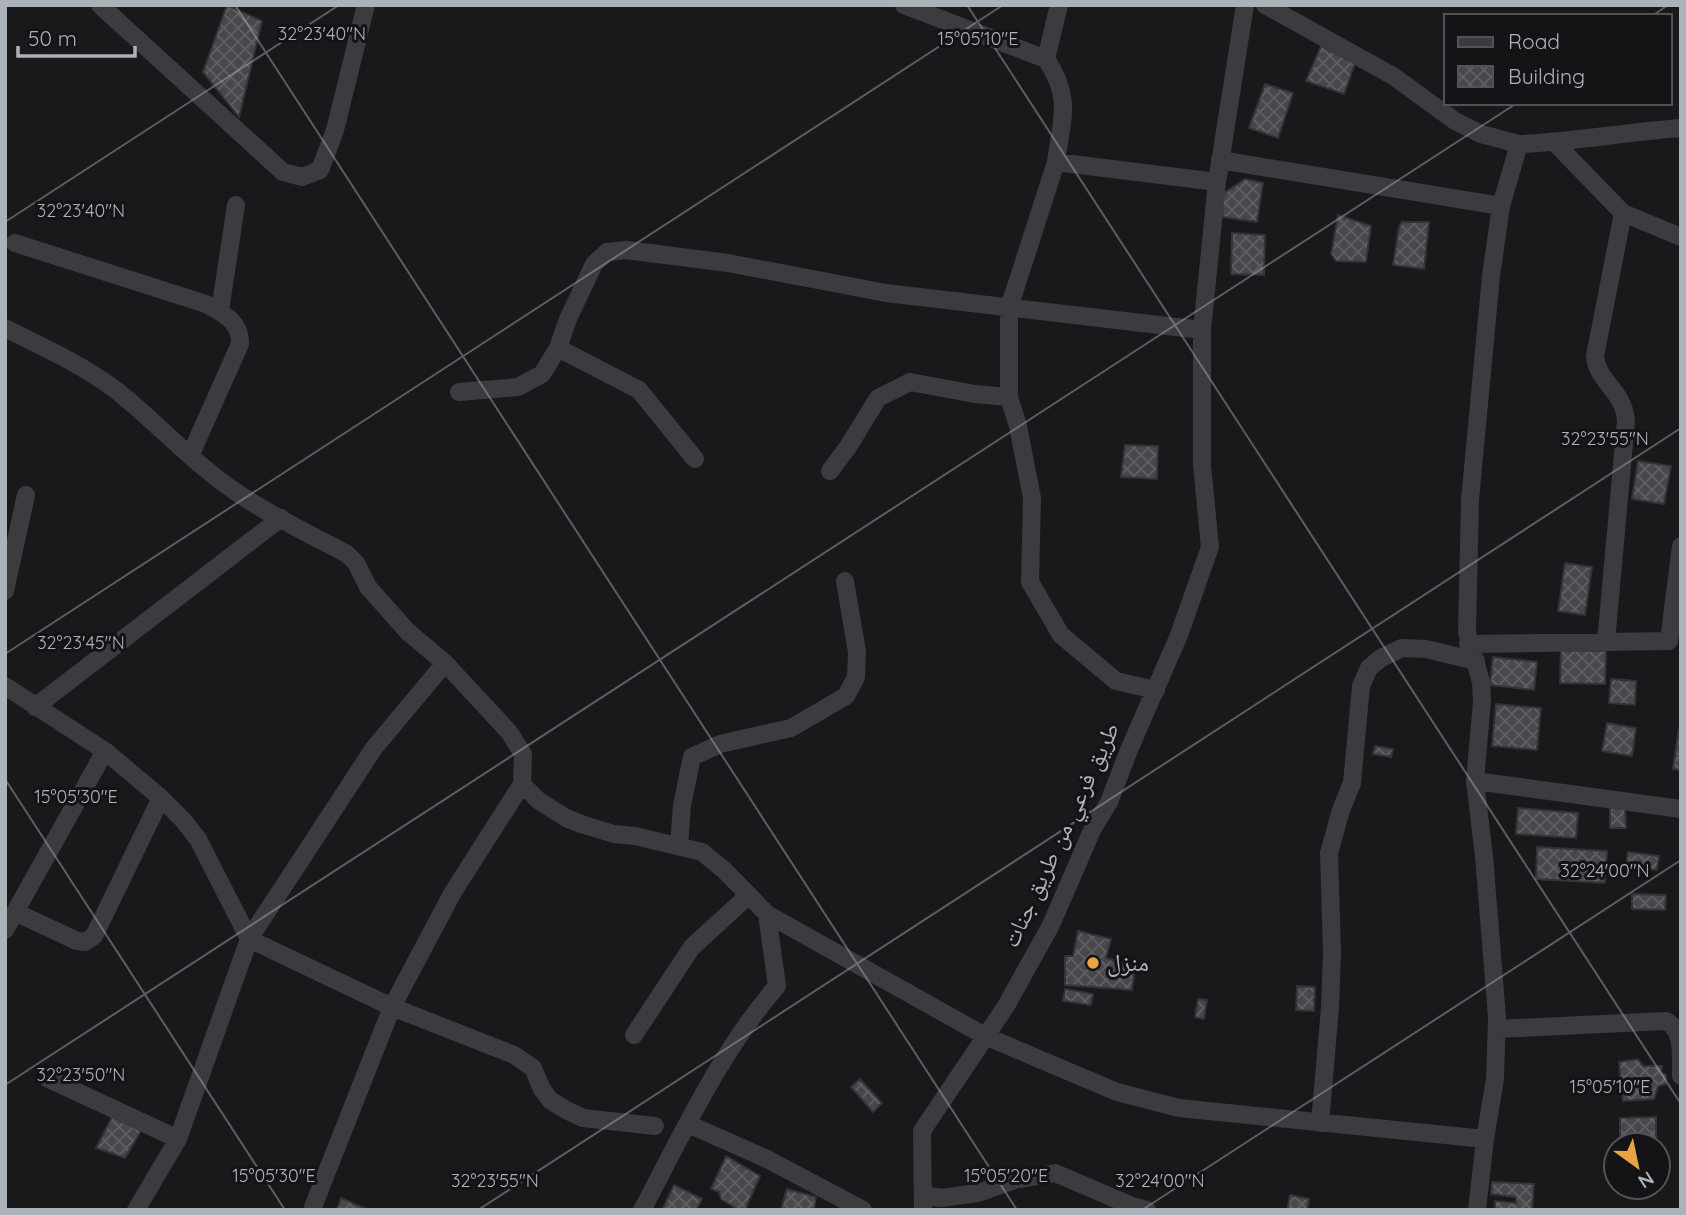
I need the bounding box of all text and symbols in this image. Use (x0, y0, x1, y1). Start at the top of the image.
scale bar (18, 14, 135, 58)
legend (1444, 14, 1672, 105)
text: 32°23'40"N (278, 22, 366, 45)
text: 50 m (28, 25, 77, 51)
text: 15°05'10"E (938, 27, 1018, 50)
text: Road (1508, 28, 1560, 54)
text: Building (1508, 63, 1585, 89)
text: 32°23'40"N (37, 199, 125, 222)
text: 32°23'55"N (1561, 427, 1649, 450)
text: 32°23'45"N (37, 631, 125, 654)
street label: طريق فرعي من طريق جنات (995, 717, 1130, 954)
text: 15°05'30"E (34, 785, 118, 808)
text: 32°24'00"N (1560, 859, 1650, 882)
place label: منزل (1107, 947, 1149, 977)
marker: منزل (1085, 955, 1101, 971)
text: 32°23'50"N (37, 1063, 125, 1086)
text: 15°05'10"E (1570, 1075, 1650, 1098)
north arrow (1602, 1131, 1672, 1201)
text: 15°05'30"E (232, 1164, 316, 1187)
text: 15°05'20"E (964, 1164, 1048, 1187)
text: N (1634, 1166, 1659, 1194)
text: 32°23'55"N (451, 1169, 539, 1192)
text: 32°24'00"N (1115, 1169, 1205, 1192)

